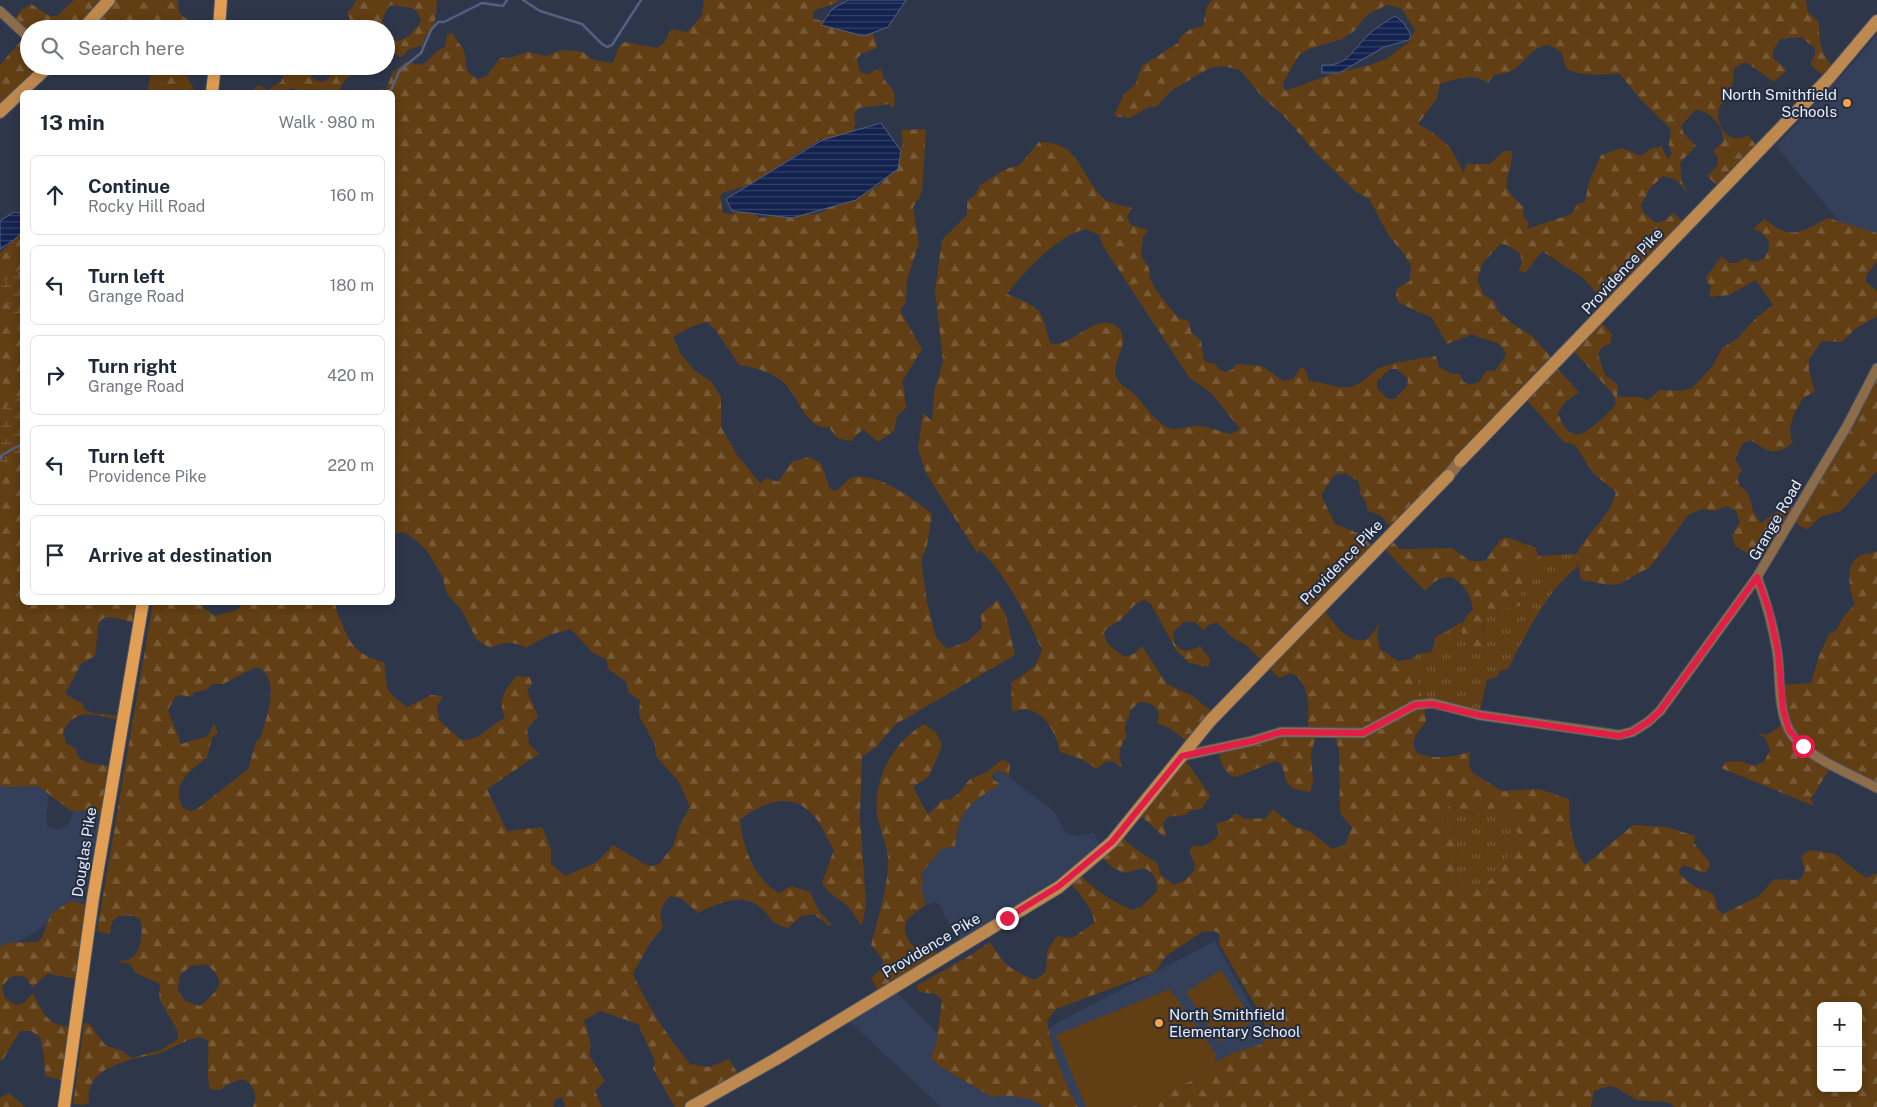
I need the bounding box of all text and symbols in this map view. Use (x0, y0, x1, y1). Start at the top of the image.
search box (20, 20, 395, 75)
icon: search (38, 34, 66, 62)
text: Search here (78, 37, 185, 59)
place label: North Smithfield Schools (1721, 86, 1837, 120)
marker: North Smithfield Schools (1841, 97, 1853, 109)
text: 13 min (40, 110, 105, 135)
text: Walk · 980 m (279, 113, 375, 132)
text: Continue (88, 175, 170, 197)
icon: ahead (41, 181, 69, 209)
text: 160 m (330, 186, 374, 205)
text: Rocky Hill Road (88, 197, 205, 216)
street label: Providence Pike (1578, 225, 1666, 317)
text: Turn left (88, 265, 165, 287)
icon: left (41, 271, 69, 299)
text: 180 m (330, 276, 374, 295)
text: Grange Road (88, 287, 184, 306)
text: Turn right (88, 355, 177, 377)
icon: right (41, 361, 69, 389)
text: 420 m (327, 366, 374, 385)
text: Grange Road (88, 377, 184, 396)
text: Turn left (88, 445, 165, 467)
icon: left (41, 451, 69, 479)
text: 220 m (327, 456, 374, 475)
text: Providence Pike (88, 467, 206, 486)
street label: Grange Road (1745, 477, 1805, 563)
street label: Providence Pike (1296, 516, 1386, 608)
icon: arrive (41, 541, 69, 569)
text: Arrive at destination (88, 544, 272, 566)
route start (1792, 735, 1815, 758)
street label: Douglas Pike (69, 806, 99, 898)
route end (996, 907, 1019, 930)
street label: Providence Pike (879, 909, 983, 981)
map controls (1817, 1002, 1862, 1092)
button: + (1817, 1002, 1862, 1047)
place label: North Smithfield Elementary School (1169, 1006, 1301, 1040)
marker: North Smithfield Elementary School (1153, 1017, 1165, 1029)
button: − (1817, 1047, 1862, 1092)

